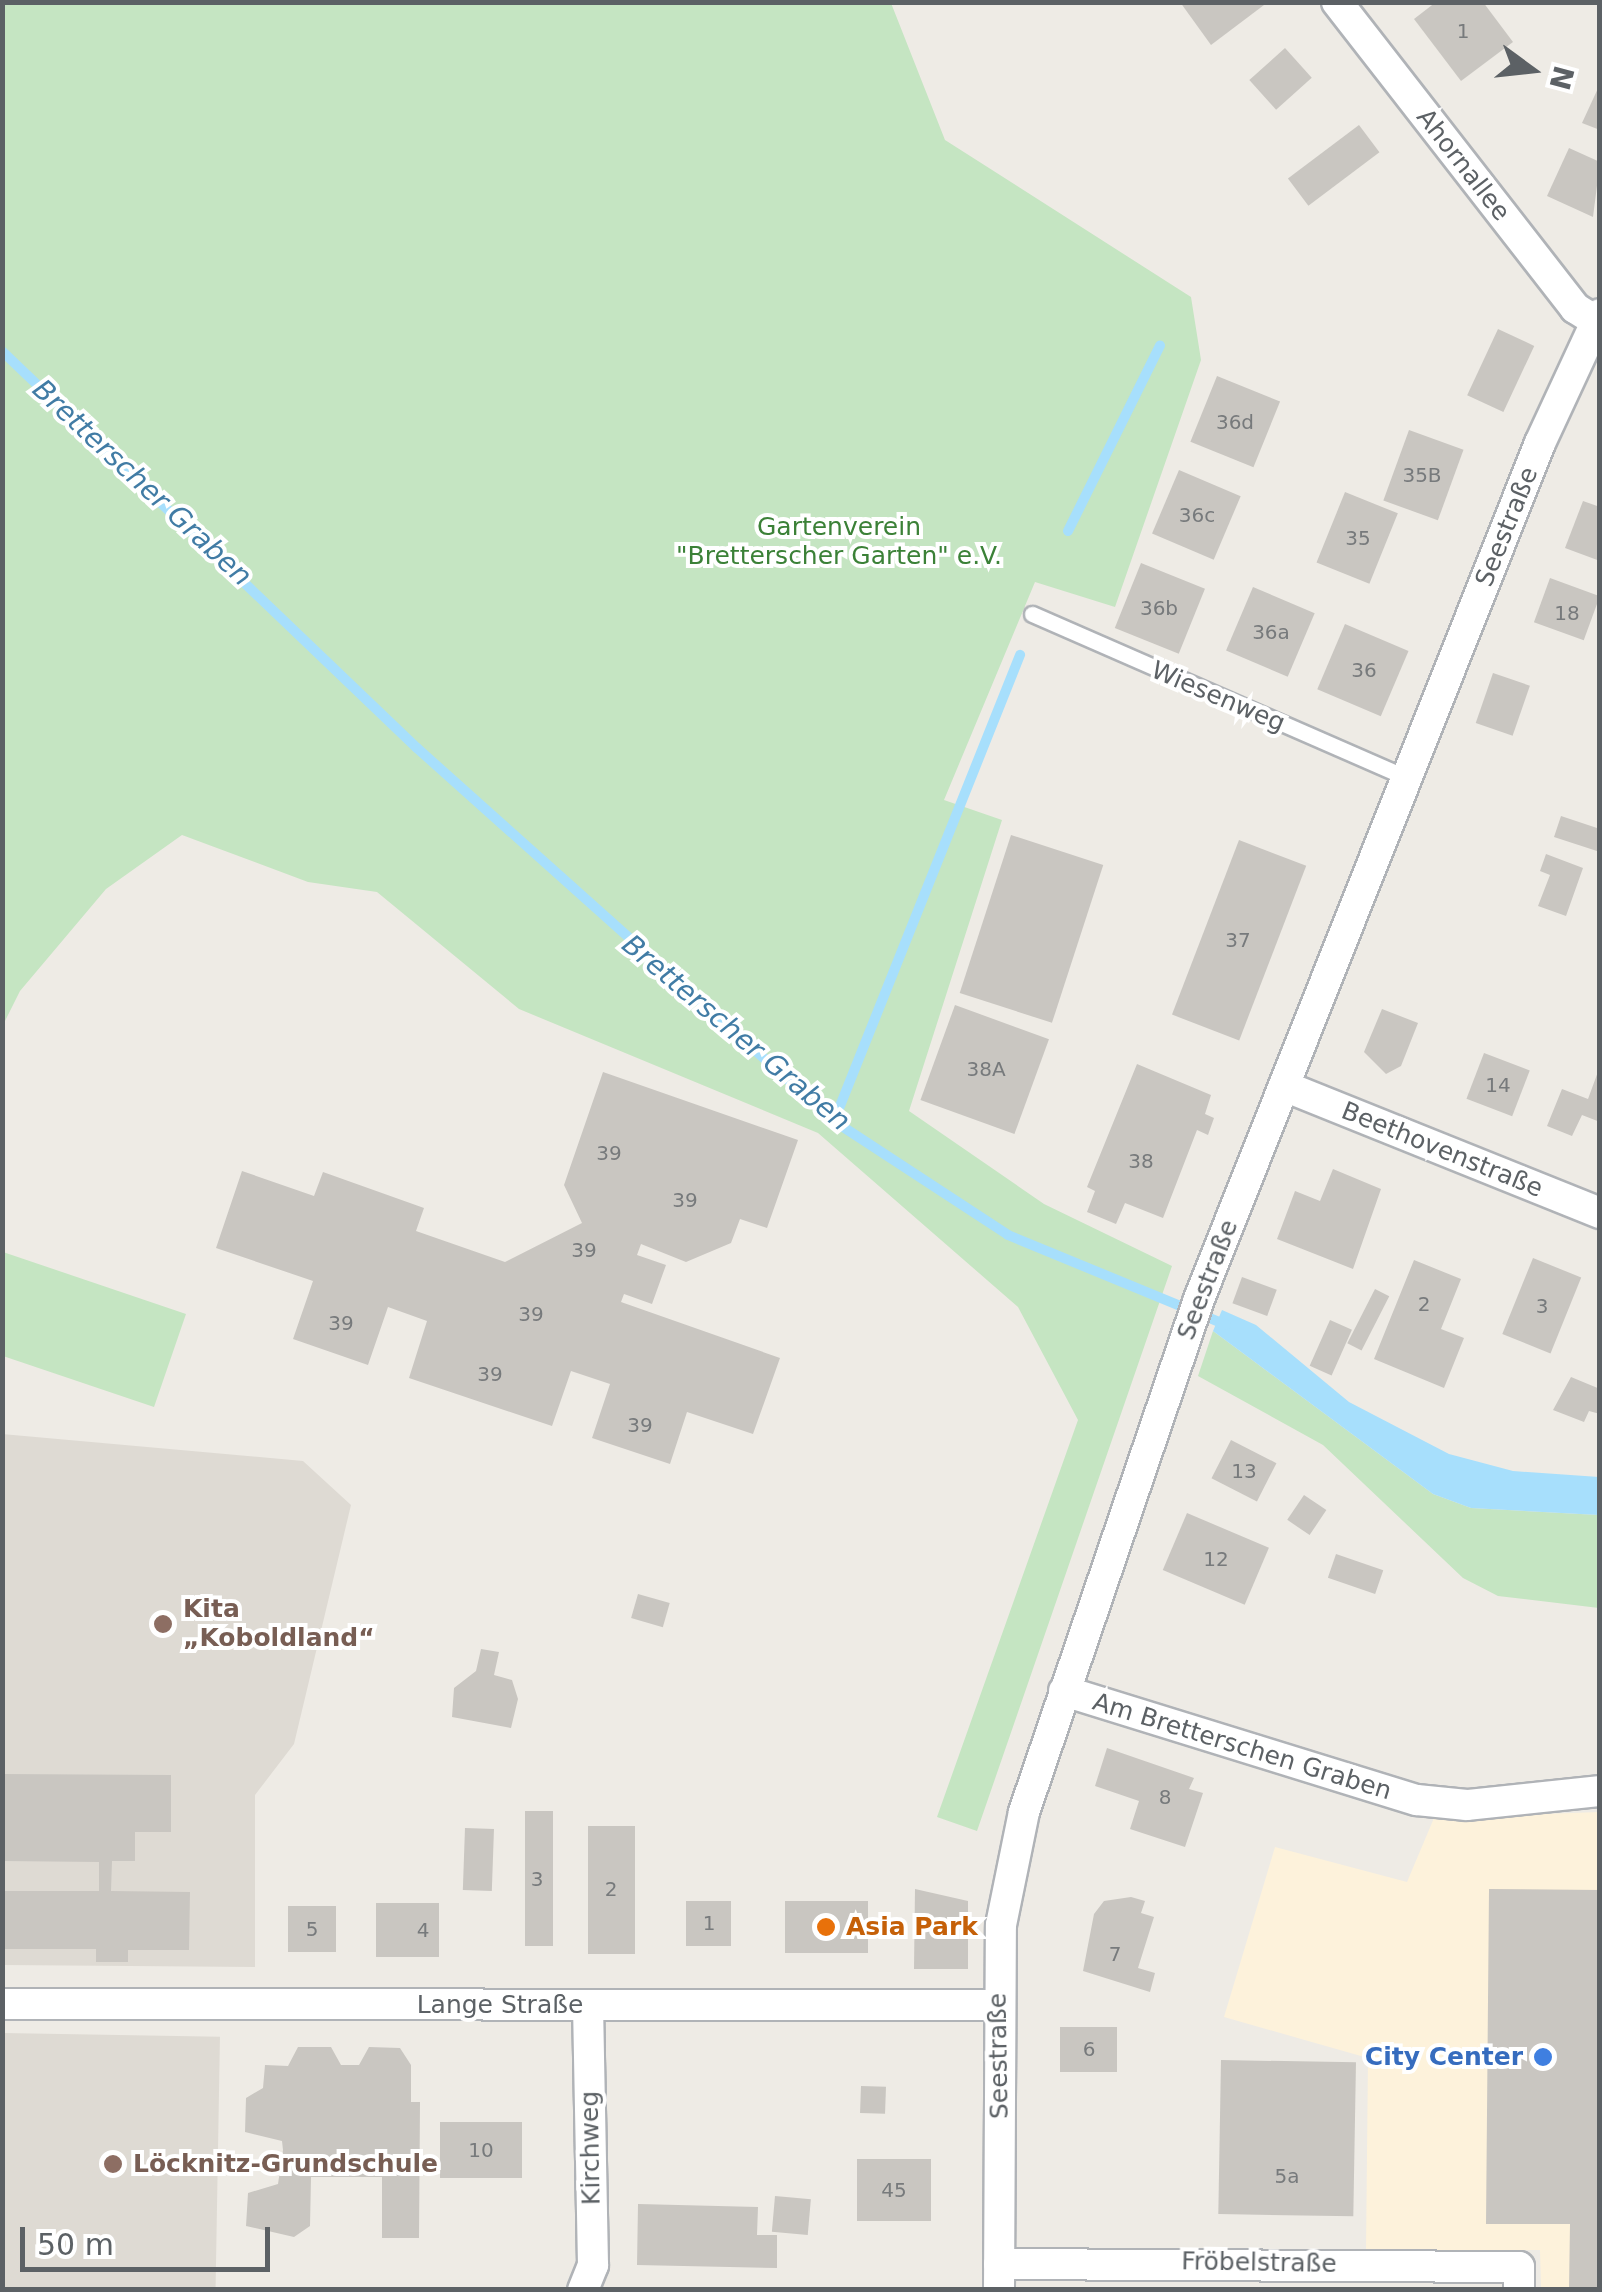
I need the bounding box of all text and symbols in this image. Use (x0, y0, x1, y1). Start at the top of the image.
house number: 1 (1457, 19, 1469, 43)
north arrow (1482, 20, 1582, 120)
text: N (1542, 62, 1580, 93)
street label: Ahornallee (1410, 103, 1516, 227)
water label: Bretterscher Graben (26, 373, 258, 593)
house number: 36d (1216, 410, 1254, 434)
house number: 35B (1402, 463, 1442, 487)
street label: Seestraße (1469, 463, 1545, 591)
house number: 36c (1179, 503, 1215, 527)
park label: Gartenverein "Bretterscher Garten" e.V. (676, 513, 1002, 572)
house number: 35 (1345, 526, 1371, 550)
house number: 36b (1140, 596, 1178, 620)
house number: 18 (1554, 601, 1580, 625)
house number: 36a (1252, 620, 1290, 644)
street label: Wiesenweg (1147, 655, 1289, 739)
house number: 36 (1351, 658, 1377, 682)
water label: Bretterscher Graben (615, 928, 857, 1138)
house number: 37 (1225, 928, 1251, 952)
house number: 38A (966, 1057, 1006, 1081)
house number: 14 (1485, 1073, 1511, 1097)
street label: Beethovenstraße (1337, 1096, 1547, 1204)
house number: 39 (596, 1141, 622, 1165)
house number: 38 (1128, 1149, 1154, 1173)
house number: 39 (672, 1188, 698, 1212)
street label: Seestraße (1171, 1216, 1245, 1344)
house number: 39 (571, 1238, 597, 1262)
house number: 2 (1418, 1292, 1430, 1316)
house number: 3 (1536, 1294, 1548, 1318)
house number: 39 (518, 1302, 544, 1326)
house number: 39 (328, 1311, 354, 1335)
house number: 39 (477, 1362, 503, 1386)
house number: 39 (627, 1413, 653, 1437)
house number: 13 (1231, 1459, 1257, 1483)
house number: 12 (1203, 1547, 1229, 1571)
place label: Kita „Koboldland“ (183, 1595, 375, 1654)
marker: Kita „Koboldland“ (152, 1613, 174, 1635)
street label: Am Bretterschen Graben (1089, 1687, 1395, 1807)
house number: 8 (1159, 1785, 1171, 1809)
house number: 3 (531, 1867, 543, 1891)
house number: 2 (605, 1877, 617, 1901)
house number: 1 (703, 1911, 715, 1935)
place label: Asia Park (846, 1912, 978, 1942)
marker: Asia Park (815, 1916, 837, 1938)
house number: 5 (306, 1917, 318, 1941)
house number: 4 (417, 1918, 429, 1942)
house number: 7 (1109, 1942, 1121, 1966)
street label: Lange Straße (417, 1990, 583, 2020)
street label: Seestraße (983, 1993, 1015, 2119)
house number: 6 (1083, 2037, 1095, 2061)
place label: City Center (1365, 2042, 1523, 2072)
marker: City Center (1532, 2046, 1554, 2068)
street label: Kirchweg (575, 2091, 607, 2205)
house number: 10 (468, 2138, 494, 2162)
place label: Löcknitz-Grundschule (133, 2149, 438, 2179)
marker: Löcknitz-Grundschule (102, 2153, 124, 2175)
house number: 5a (1275, 2164, 1299, 2188)
house number: 45 (881, 2178, 907, 2202)
scale bar (25, 2207, 275, 2269)
text: 50 m (37, 2227, 114, 2262)
street label: Fröbelstraße (1181, 2247, 1337, 2279)

